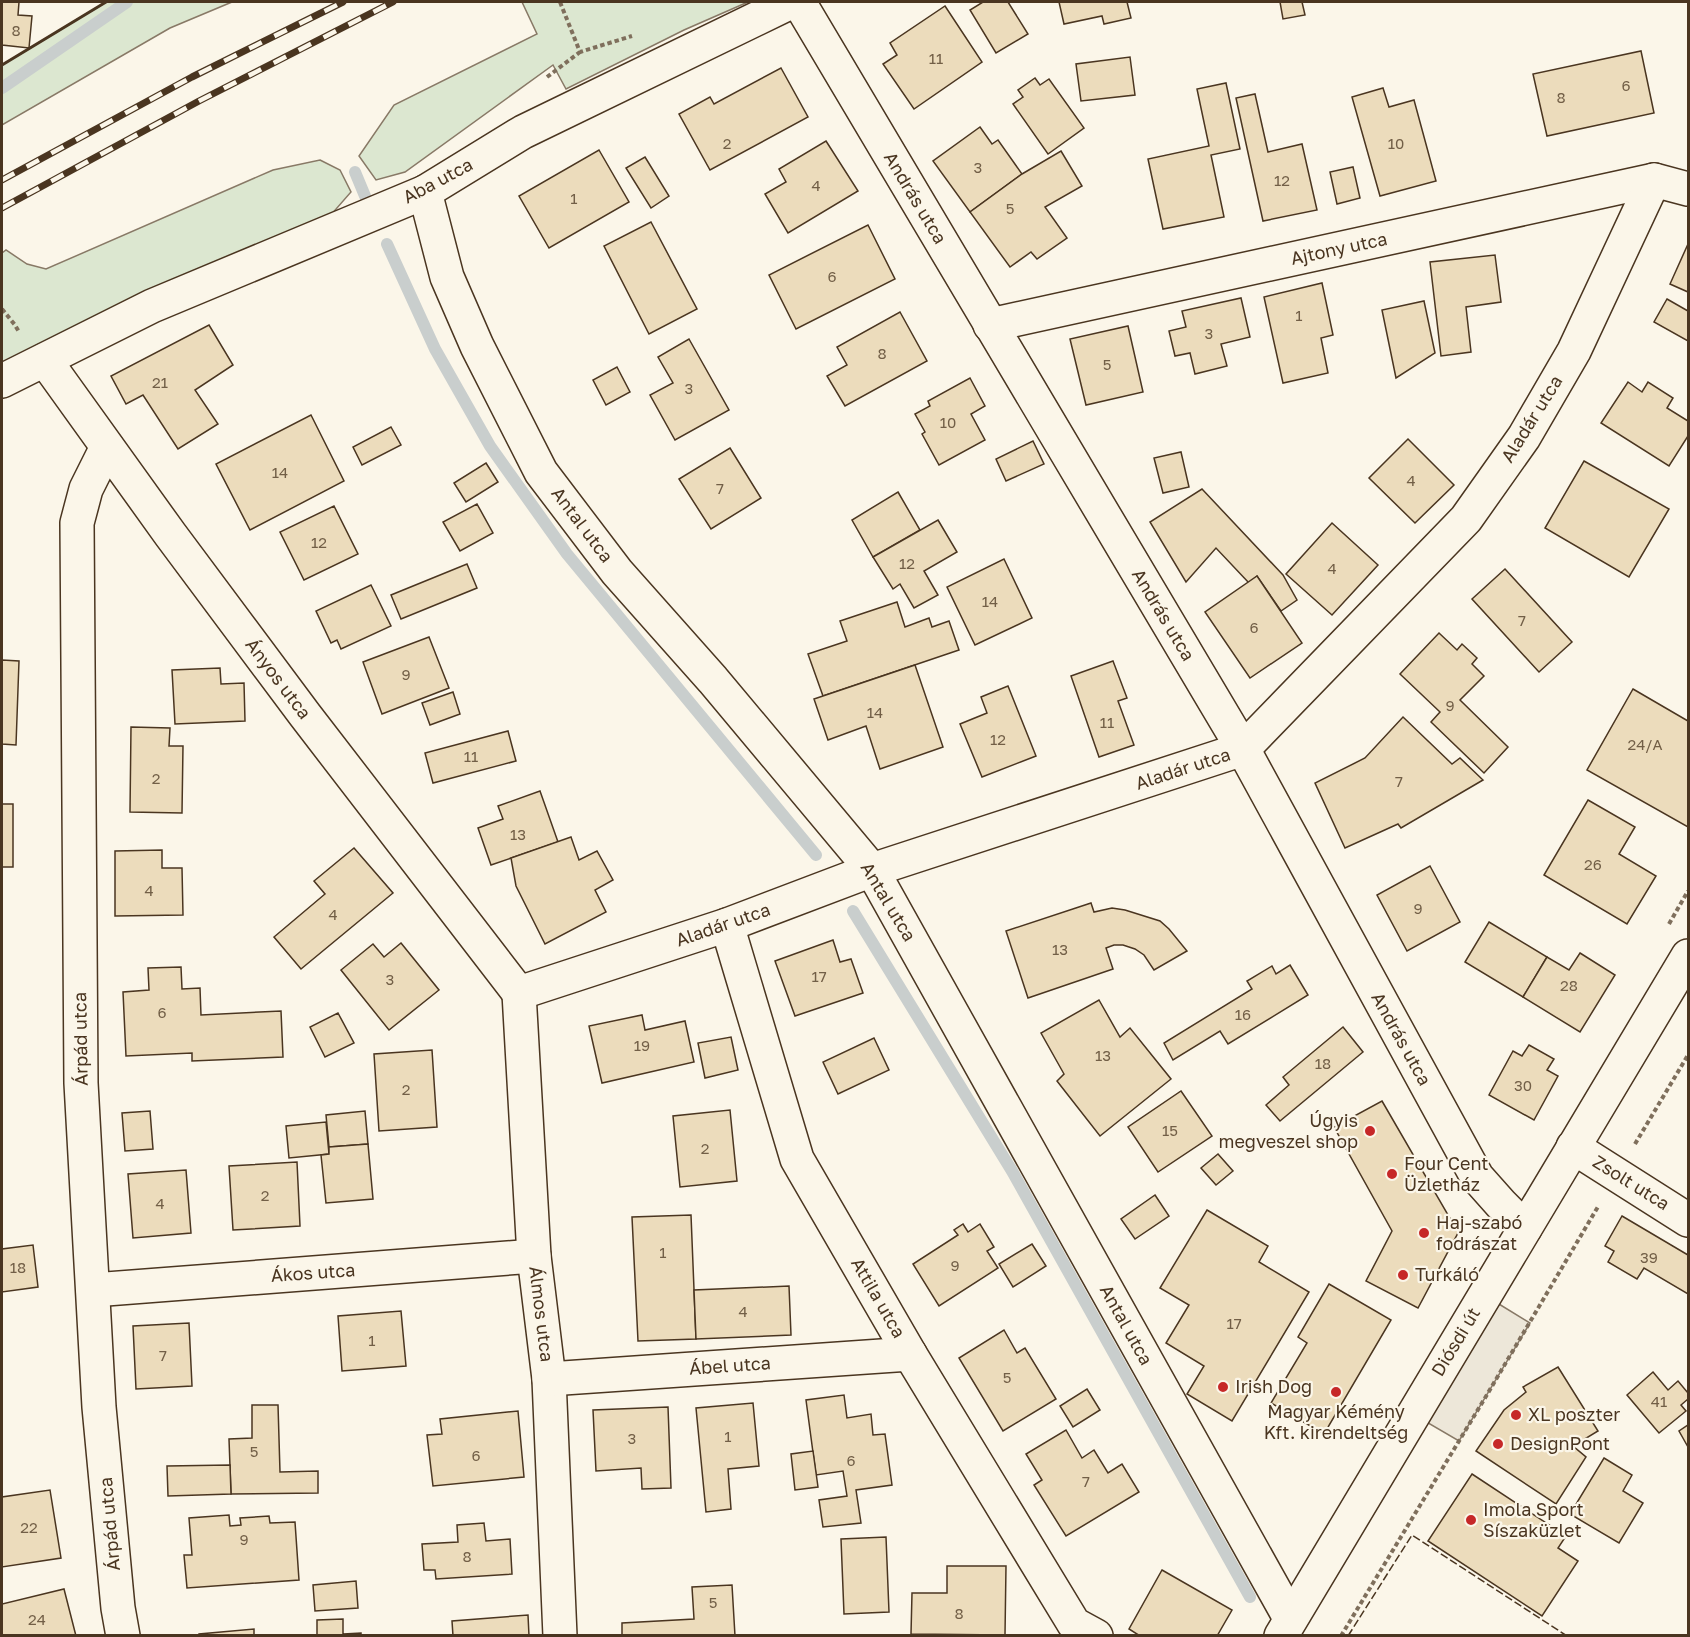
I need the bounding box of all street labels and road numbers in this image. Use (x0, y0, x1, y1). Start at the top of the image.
street label: András utca (880, 148, 952, 247)
street label: Aba utca (399, 153, 476, 208)
street label: Ajtony utca (1288, 227, 1389, 269)
street label: Aladár utca (1496, 371, 1567, 466)
street label: Antal utca (547, 482, 618, 566)
street label: András utca (1128, 565, 1200, 664)
street label: Ányos utca (241, 634, 316, 723)
street label: Aladár utca (1132, 742, 1233, 794)
street label: Antal utca (857, 858, 921, 945)
street label: Aladár utca (673, 898, 773, 950)
street label: András utca (1367, 988, 1437, 1089)
street label: Árpád utca (68, 992, 92, 1086)
street label: Zsolt utca (1589, 1150, 1674, 1214)
street label: Attila utca (847, 1254, 911, 1341)
street label: Ákos utca (270, 1258, 356, 1286)
street label: Álmos utca (525, 1265, 559, 1363)
street label: Antal utca (1096, 1280, 1158, 1369)
street label: Diósdi út (1426, 1303, 1484, 1380)
street label: Ábel utca (688, 1351, 772, 1379)
street label: Árpád utca (94, 1476, 124, 1572)

